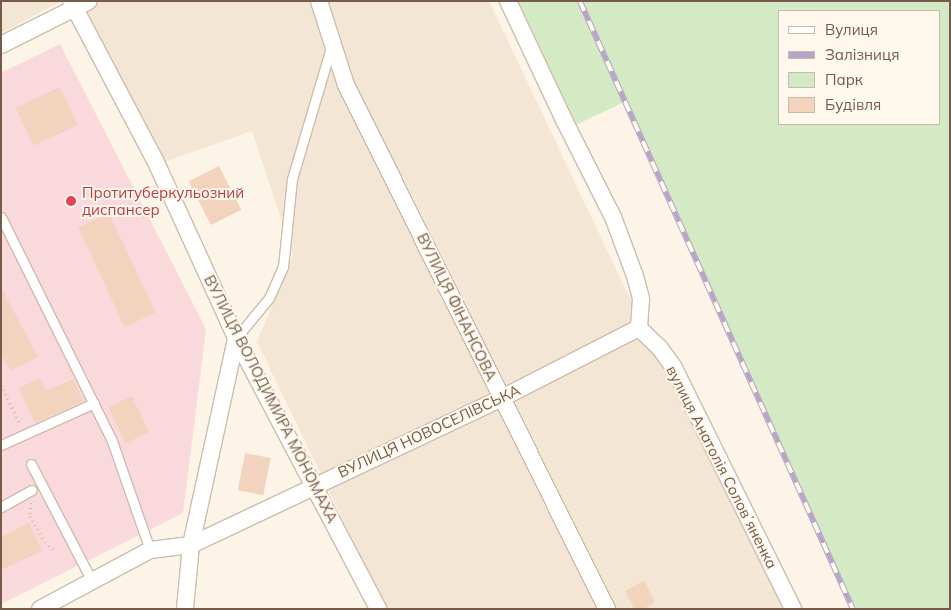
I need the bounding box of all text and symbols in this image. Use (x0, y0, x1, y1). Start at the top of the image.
legend (778, 10, 941, 125)
text: Вулиця (825, 20, 878, 39)
text: Залізниця (825, 45, 899, 64)
text: Парк (825, 70, 863, 89)
text: Будівля (825, 95, 881, 114)
place label: Протитуберкульозний диспансер (82, 183, 244, 218)
marker: Протитуберкульозний диспансер (64, 194, 78, 208)
street label: ВУЛИЦЯ ФІНАНСОВА (413, 230, 501, 384)
street label: ВУЛИЦЯ ВОЛОДИМИРА МОНОМАХА (200, 272, 342, 526)
street label: вулиця Анатолія Соловʼяненка (663, 363, 781, 571)
street label: ВУЛИЦЯ НОВОСЕЛІВСЬКА (335, 381, 523, 481)

